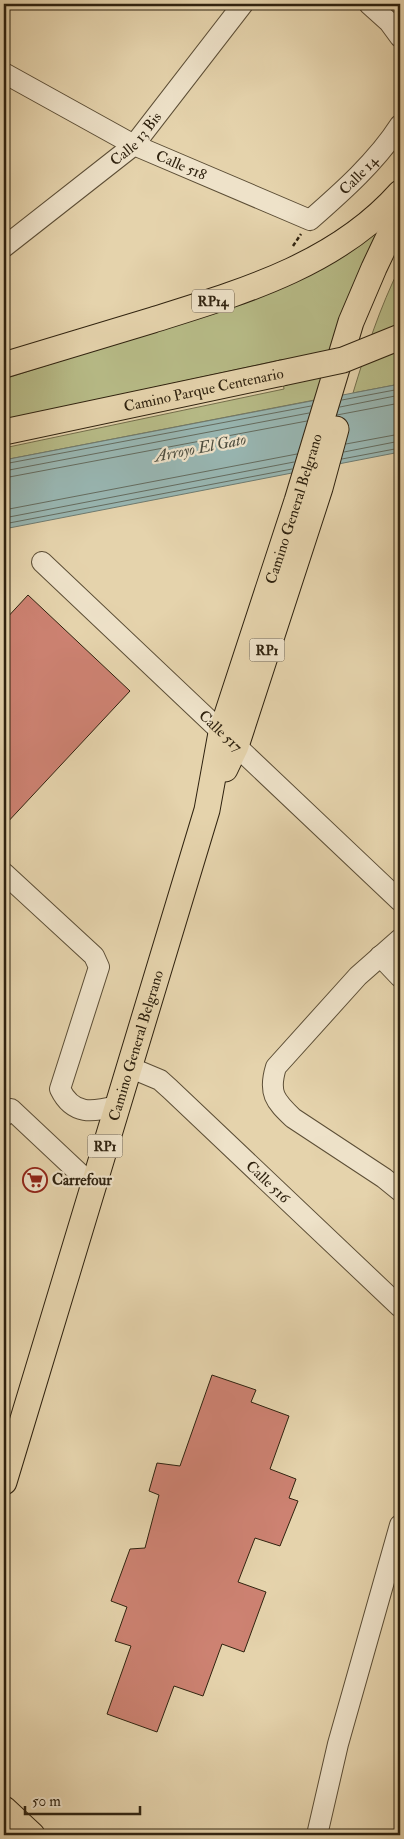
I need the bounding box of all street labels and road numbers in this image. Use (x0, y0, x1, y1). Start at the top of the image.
street label: Calle 13 Bis (106, 108, 166, 170)
street label: Calle 518 (153, 146, 209, 185)
street label: Calle 14 (335, 151, 383, 199)
road number: RP14 (192, 290, 234, 312)
street label: Camino Parque Centenario (122, 364, 285, 416)
street label: Camino General Belgrano (261, 431, 327, 586)
road number: RP1 (250, 638, 284, 662)
street label: Calle 517 (194, 706, 246, 757)
street label: Camino General Belgrano (105, 968, 168, 1123)
road number: RP1 (88, 1134, 122, 1158)
street label: Calle 516 (242, 1157, 295, 1209)

